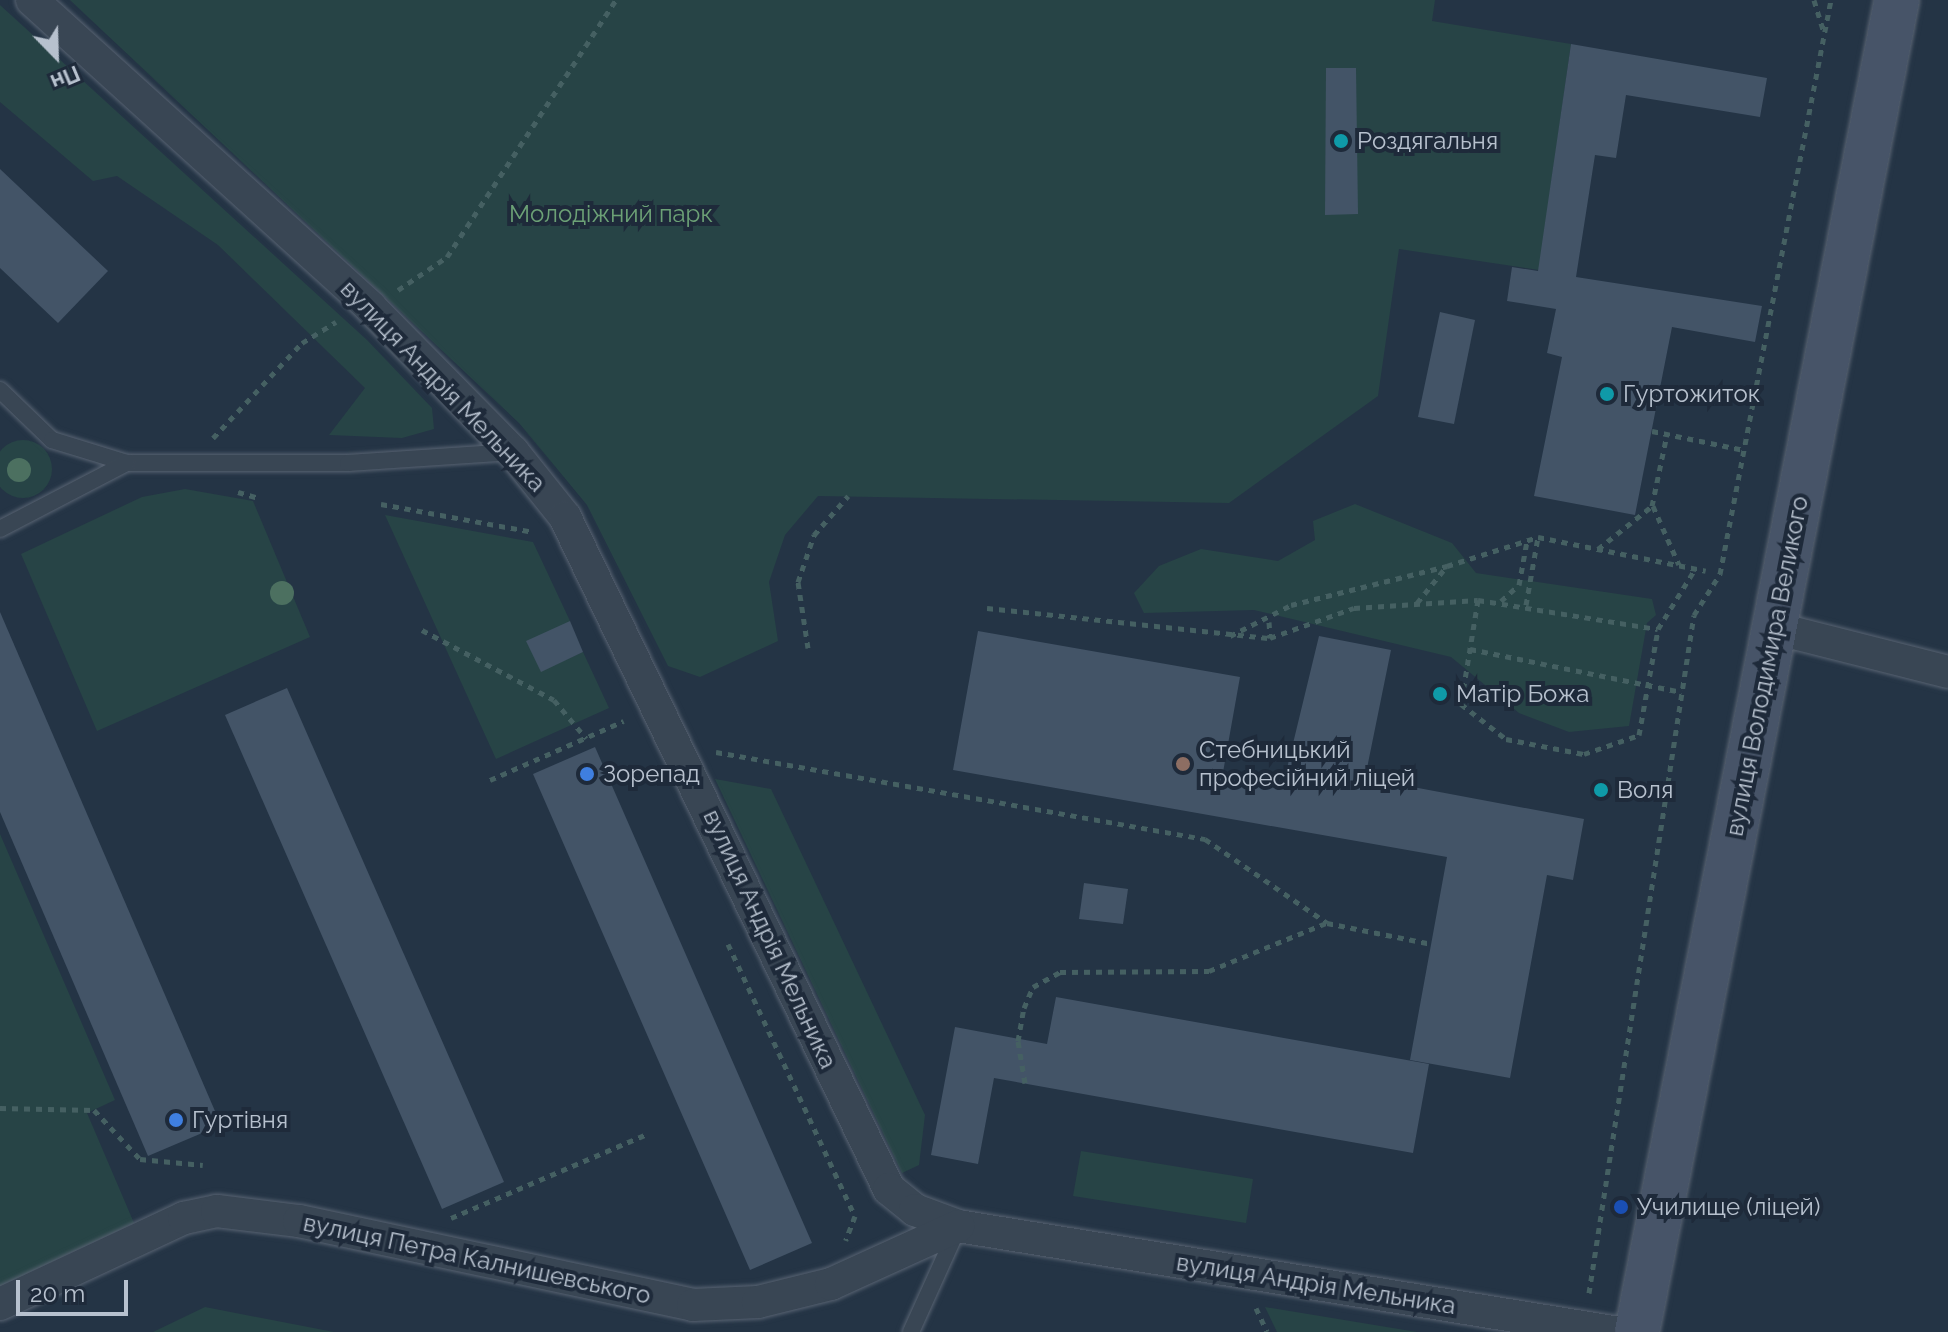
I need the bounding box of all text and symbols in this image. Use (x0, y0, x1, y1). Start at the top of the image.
north arrow (16, 16, 96, 96)
text: Пн (47, 60, 84, 96)
place label: Роздягальня (1357, 127, 1498, 155)
marker: Роздягальня (1332, 132, 1350, 150)
park label: Молодіжний парк (509, 200, 713, 228)
street label: вулиця Андрія Мельника (334, 274, 552, 498)
place label: Гуртожиток (1623, 380, 1760, 408)
marker: Гуртожиток (1598, 385, 1616, 403)
street label: вулиця Володимира Великого (1720, 494, 1814, 838)
place label: Матір Божа (1456, 680, 1589, 708)
marker: Матір Божа (1431, 685, 1449, 703)
place label: Стебницький професійний ліцей (1199, 736, 1415, 792)
marker: Стебницький професійний ліцей (1174, 755, 1192, 773)
place label: Зорепад (603, 760, 700, 788)
marker: Зорепад (578, 765, 596, 783)
place label: Воля (1617, 776, 1673, 804)
marker: Воля (1592, 781, 1610, 799)
street label: вулиця Андрія Мельника (697, 805, 843, 1073)
place label: Гуртівня (192, 1106, 288, 1134)
marker: Гуртівня (167, 1111, 185, 1129)
place label: Училище (ліцей) (1637, 1193, 1820, 1221)
marker: Училище (ліцей) (1612, 1198, 1630, 1216)
street label: вулиця Петра Калнишевського (301, 1208, 653, 1310)
street label: вулиця Андрія Мельника (1174, 1248, 1458, 1320)
scale bar (20, 1264, 132, 1314)
text: 20 m (30, 1279, 85, 1308)

